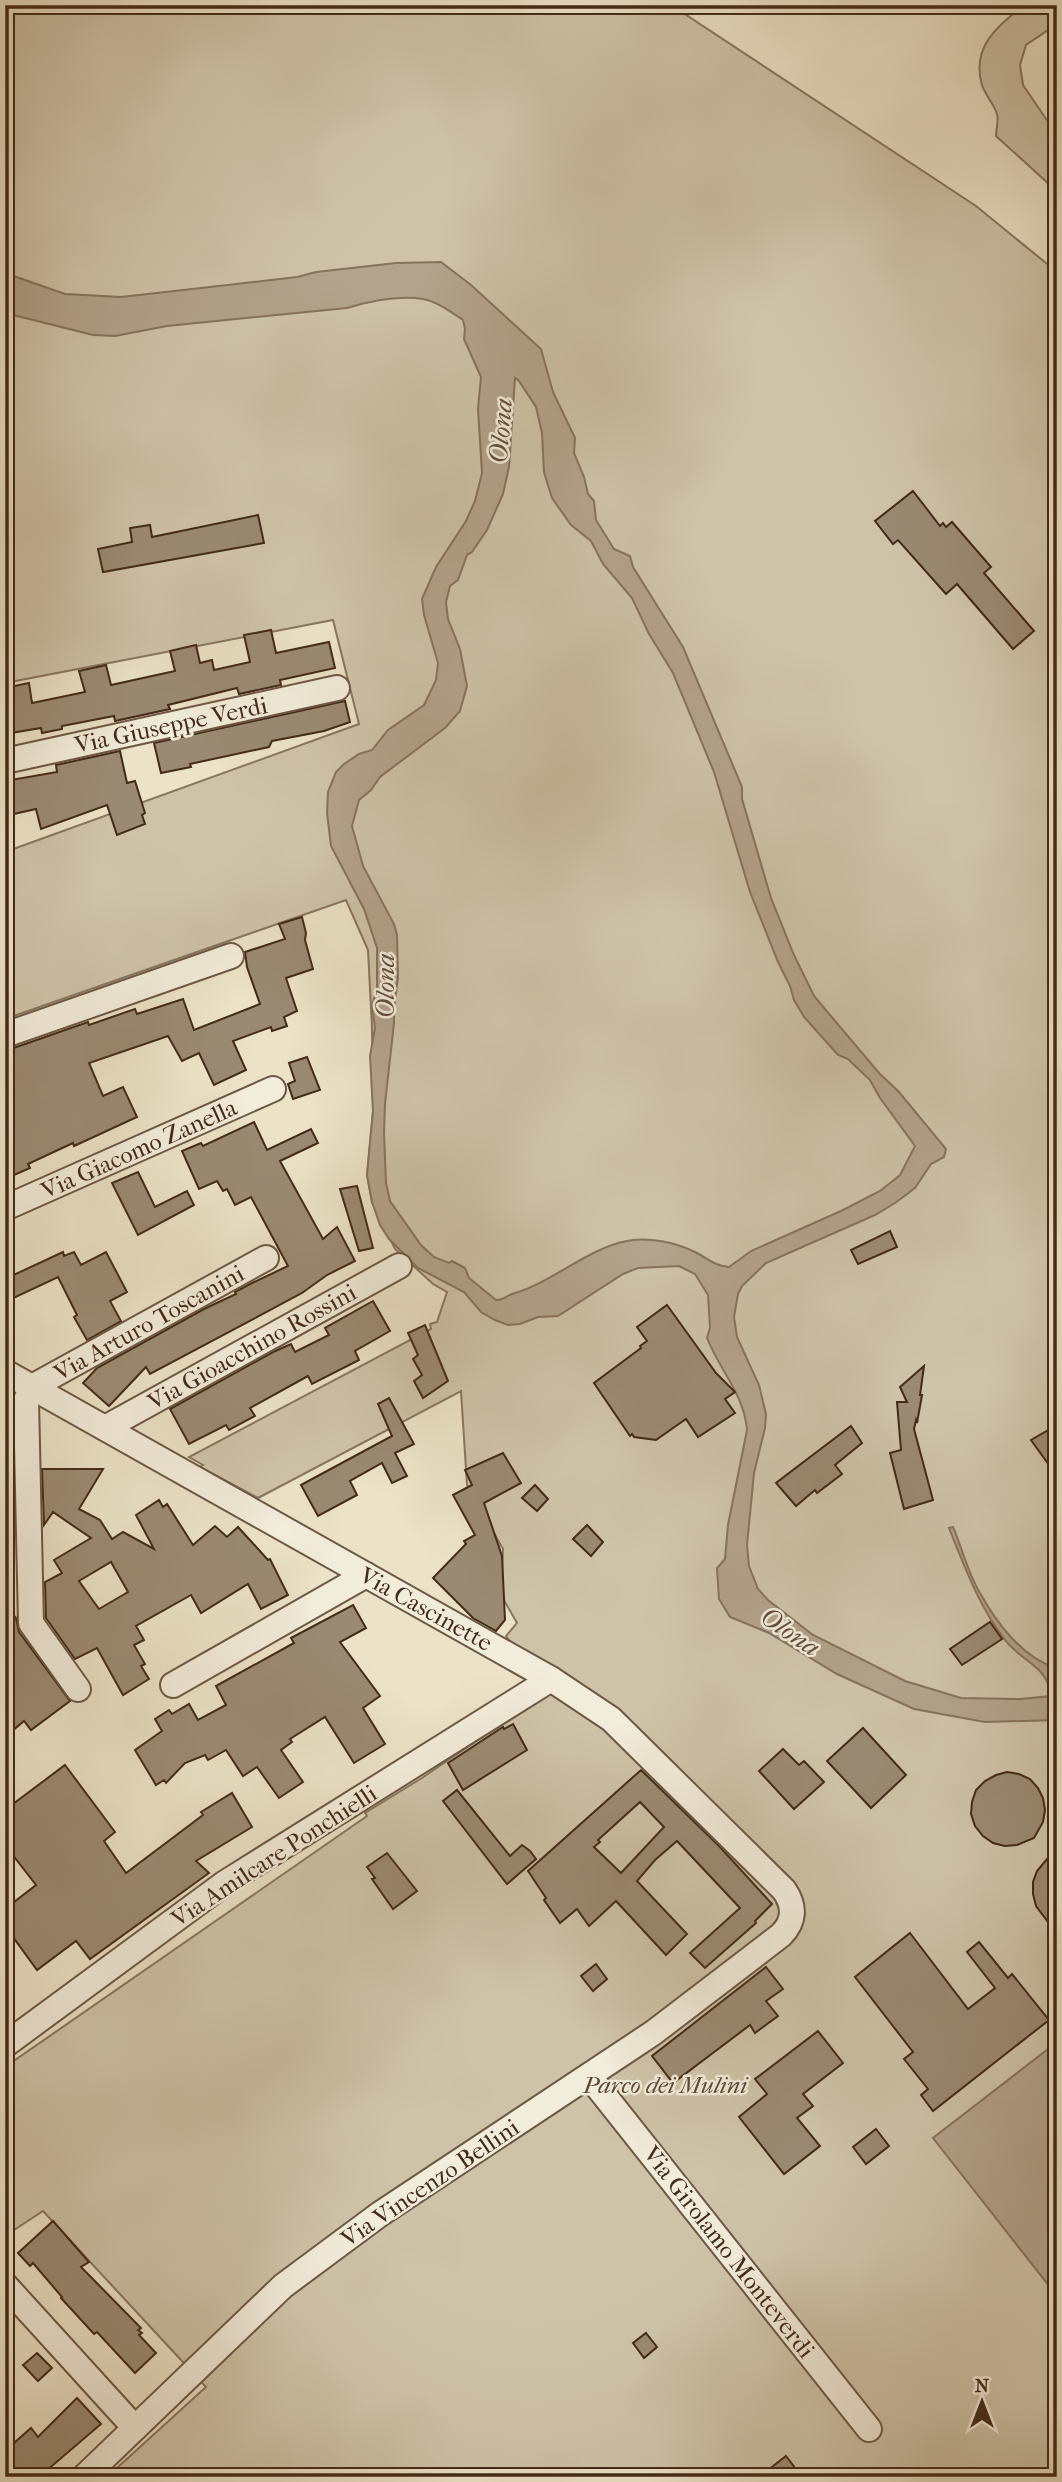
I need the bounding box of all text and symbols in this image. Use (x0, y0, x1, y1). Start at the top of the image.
water label: Olona (483, 397, 519, 465)
street label: Via Giuseppe Verdi (71, 691, 270, 759)
water label: Olona (370, 953, 401, 1019)
street label: Via Giacomo Zanella (36, 1093, 242, 1205)
street label: Via Arturo Toscanini (48, 1259, 249, 1387)
street label: Via Gioacchino Rossini (142, 1278, 361, 1416)
street label: Via Cascinette (354, 1561, 497, 1657)
water label: Olona (754, 1601, 826, 1663)
street label: Via Amilcare Ponchielli (165, 1779, 382, 1934)
park label: Parco dei Mulini (582, 2071, 749, 2099)
street label: Via Vincenzo Bellini (335, 2113, 524, 2253)
street label: Via Girolamo Monteverdi (637, 2140, 820, 2363)
north arrow (946, 2366, 1016, 2436)
text: N (975, 2375, 990, 2397)

